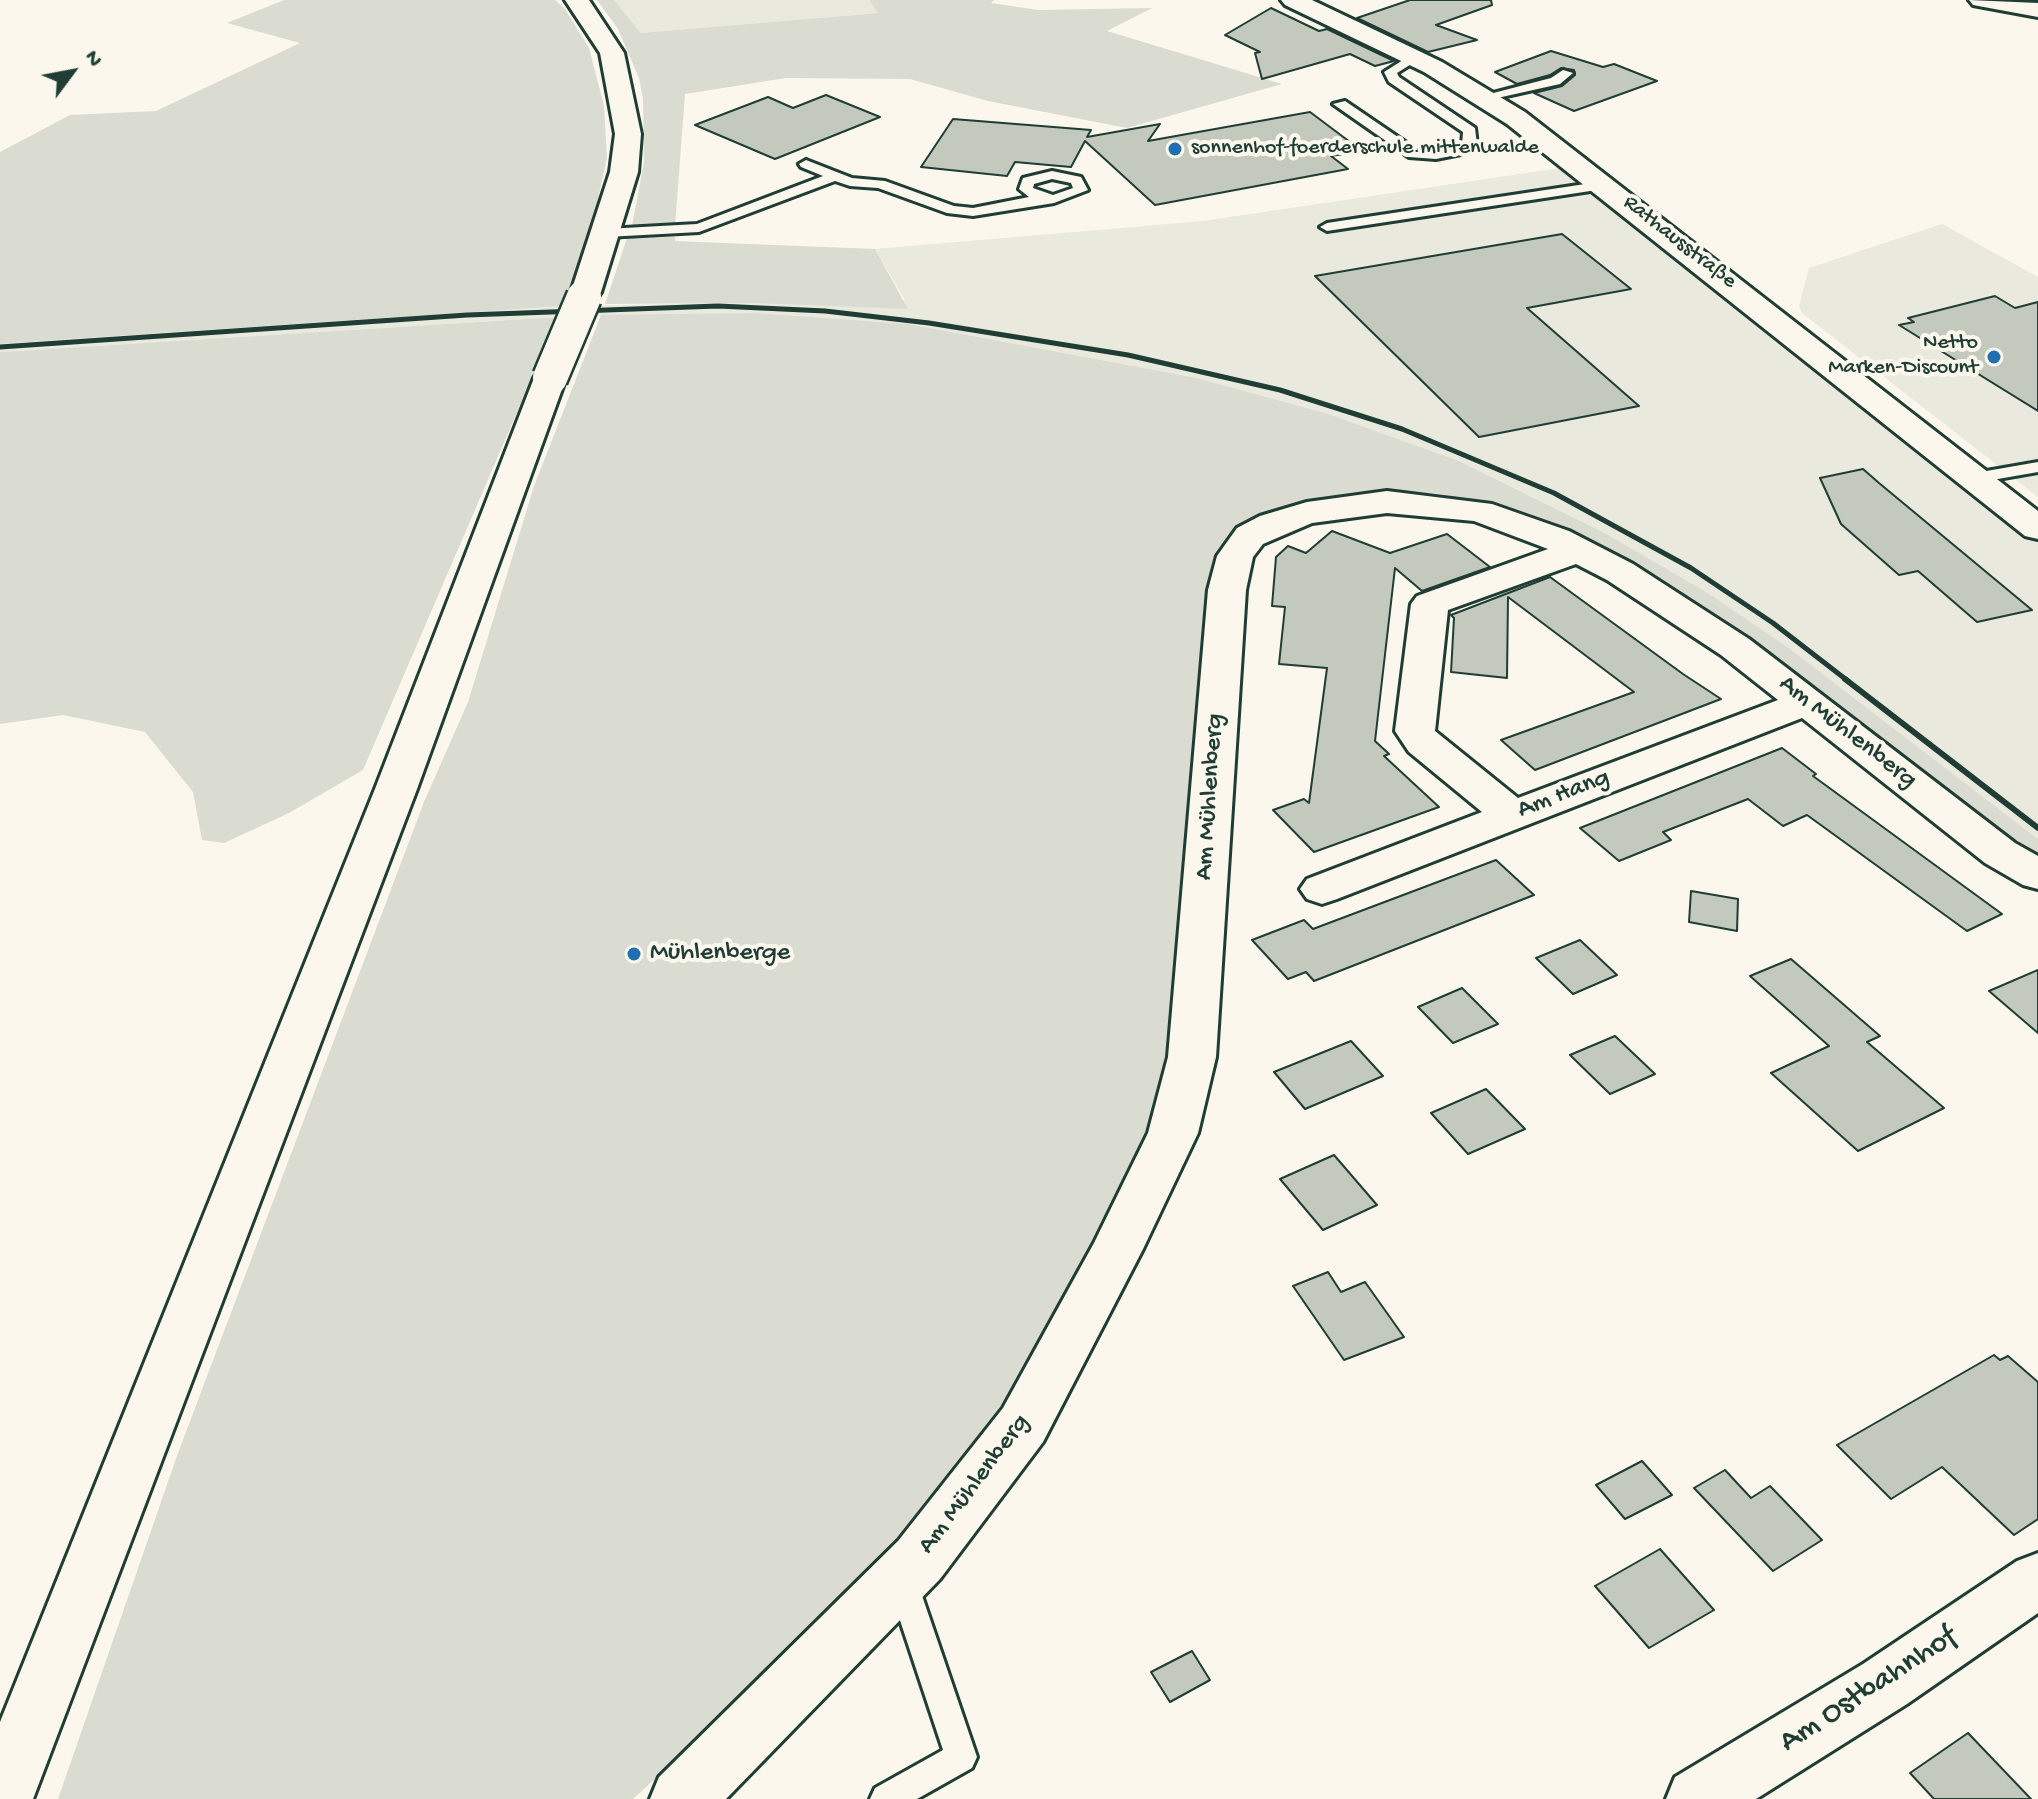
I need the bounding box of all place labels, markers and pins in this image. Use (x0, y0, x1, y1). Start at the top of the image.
place label: sonnenhof-foerderschule.mittenwalde (1191, 136, 1539, 162)
marker: sonnenhof-foerderschule.mittenwalde (1166, 140, 1184, 158)
place label: Netto Marken-Discount (1828, 331, 1978, 382)
marker: Netto Marken-Discount (1985, 348, 2003, 366)
place label: Mühlenberge (650, 938, 790, 970)
marker: Mühlenberge (625, 945, 643, 963)

